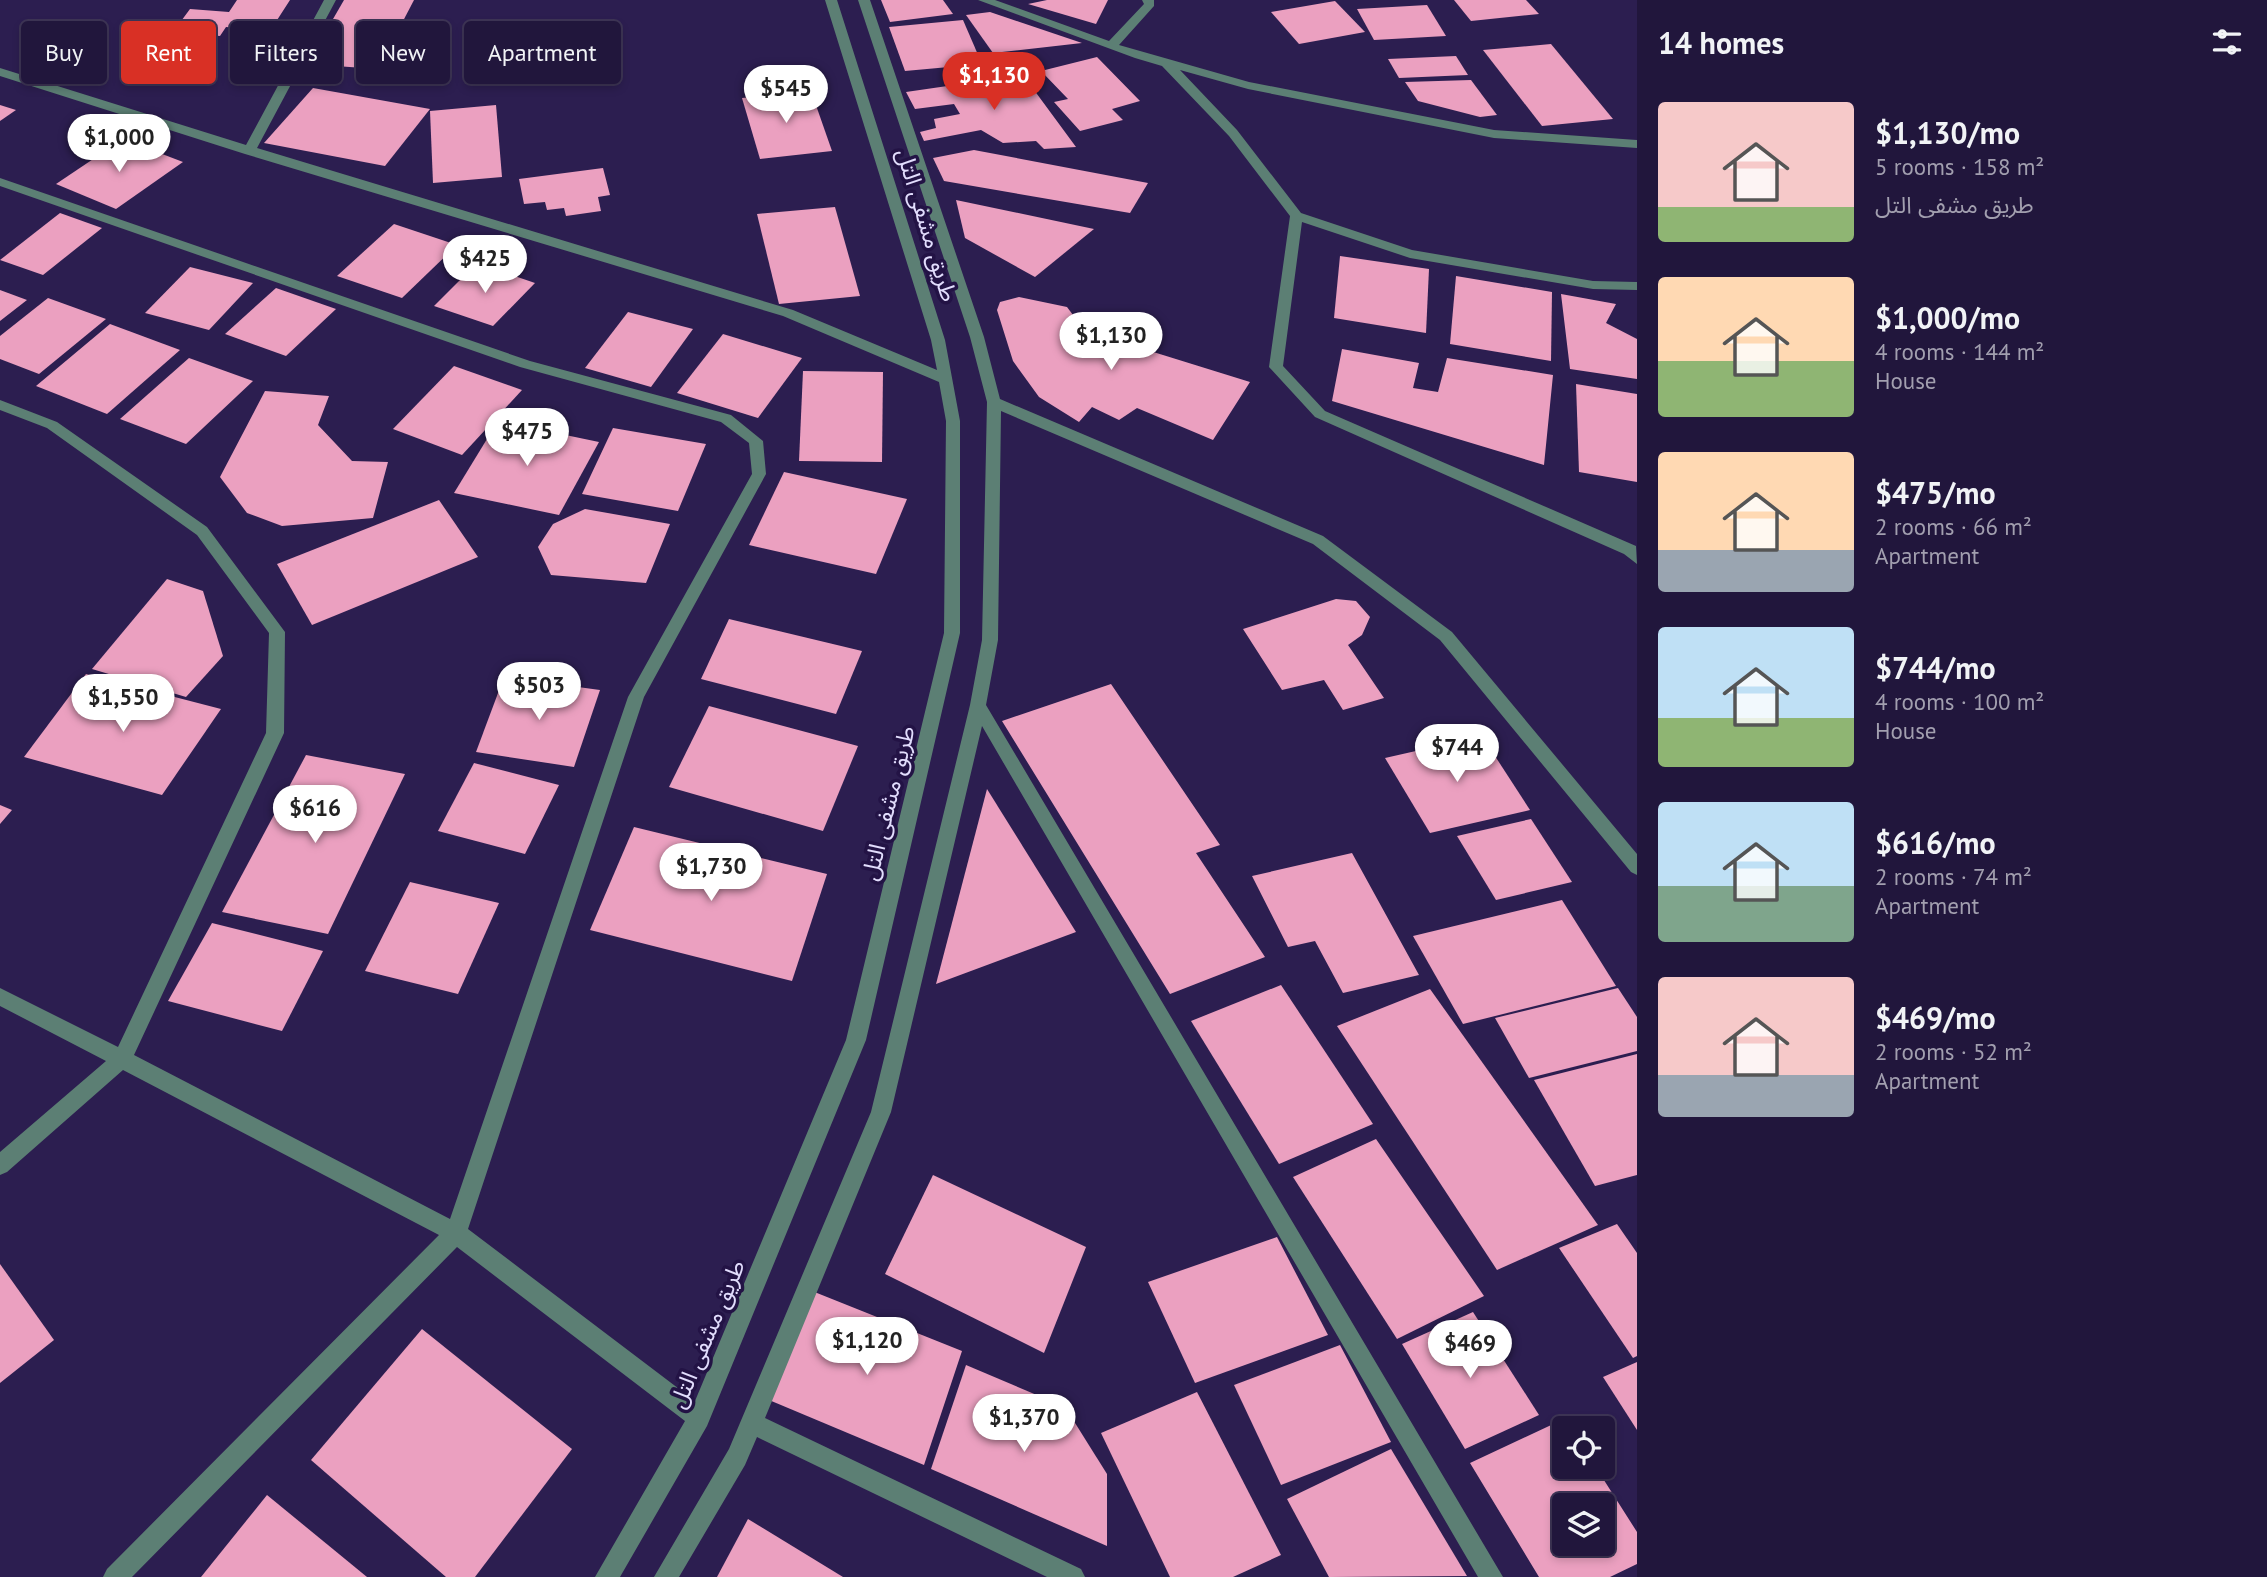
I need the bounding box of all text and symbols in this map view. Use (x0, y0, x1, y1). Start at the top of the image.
chip: Buy (21, 21, 107, 84)
chip: Rent (121, 21, 216, 84)
chip: Filters (230, 21, 342, 84)
chip: New (356, 21, 450, 84)
chip: Apartment (464, 21, 621, 84)
text: 14 homes (1658, 23, 1784, 62)
icon: filters (2208, 23, 2246, 61)
pin: $1,130 (937, 52, 1051, 112)
text: $1,130 (958, 60, 1030, 89)
pin: $545 (745, 66, 827, 125)
text: $545 (760, 73, 812, 102)
text: $1,130/mo (1875, 113, 2020, 152)
pin: $1,000 (62, 114, 176, 174)
text: $1,000 (83, 122, 155, 151)
icon: home (1714, 130, 1798, 214)
street label: طريق مشفى التل (890, 145, 965, 305)
text: 5 rooms · 158 m² (1875, 152, 2044, 181)
text: طريق مشفى التل (1875, 190, 2034, 219)
pin: $425 (444, 236, 526, 295)
text: $425 (459, 243, 511, 272)
text: $1,000/mo (1875, 298, 2020, 337)
icon: home (1714, 305, 1798, 389)
pin: $1,130 (1054, 312, 1168, 372)
text: $1,130 (1075, 320, 1147, 349)
text: 4 rooms · 144 m² (1875, 337, 2044, 366)
text: House (1875, 366, 1937, 395)
pin: $475 (486, 408, 568, 468)
text: $475 (501, 416, 553, 445)
text: $475/mo (1875, 473, 1996, 512)
icon: home (1714, 480, 1798, 564)
text: 2 rooms · 66 m² (1875, 512, 2032, 541)
text: Apartment (1875, 541, 1979, 570)
text: $744/mo (1875, 648, 1996, 687)
icon: home (1714, 655, 1798, 739)
pin: $503 (498, 662, 580, 722)
text: $503 (513, 670, 565, 699)
pin: $1,550 (66, 674, 180, 734)
text: $1,550 (87, 682, 159, 711)
text: 4 rooms · 100 m² (1875, 687, 2044, 716)
text: House (1875, 716, 1937, 745)
street label: طريق مشفى التل (854, 722, 921, 883)
pin: $744 (1416, 724, 1498, 784)
text: $744 (1431, 732, 1483, 761)
pin: $616 (274, 786, 356, 845)
text: $616 (289, 793, 341, 822)
text: $616/mo (1875, 823, 1996, 862)
icon: home (1714, 830, 1798, 914)
pin: $1,730 (654, 844, 768, 903)
text: $1,730 (675, 851, 747, 880)
text: 2 rooms · 74 m² (1875, 862, 2032, 891)
text: Apartment (1875, 891, 1979, 920)
text: $469/mo (1875, 998, 1996, 1037)
icon: home (1714, 1005, 1798, 1089)
text: 2 rooms · 52 m² (1875, 1037, 2032, 1066)
text: Apartment (1875, 1066, 1979, 1095)
street label: طريق مشفى التل (662, 1255, 751, 1412)
pin: $1,120 (810, 1318, 924, 1377)
pin: $469 (1429, 1320, 1511, 1380)
text: $1,120 (831, 1325, 903, 1354)
text: $469 (1444, 1328, 1496, 1357)
pin: $1,370 (967, 1394, 1081, 1454)
text: $1,370 (988, 1402, 1060, 1431)
map controls (1552, 1416, 1615, 1556)
button: locate (1552, 1416, 1615, 1479)
button: layers (1552, 1493, 1615, 1556)

